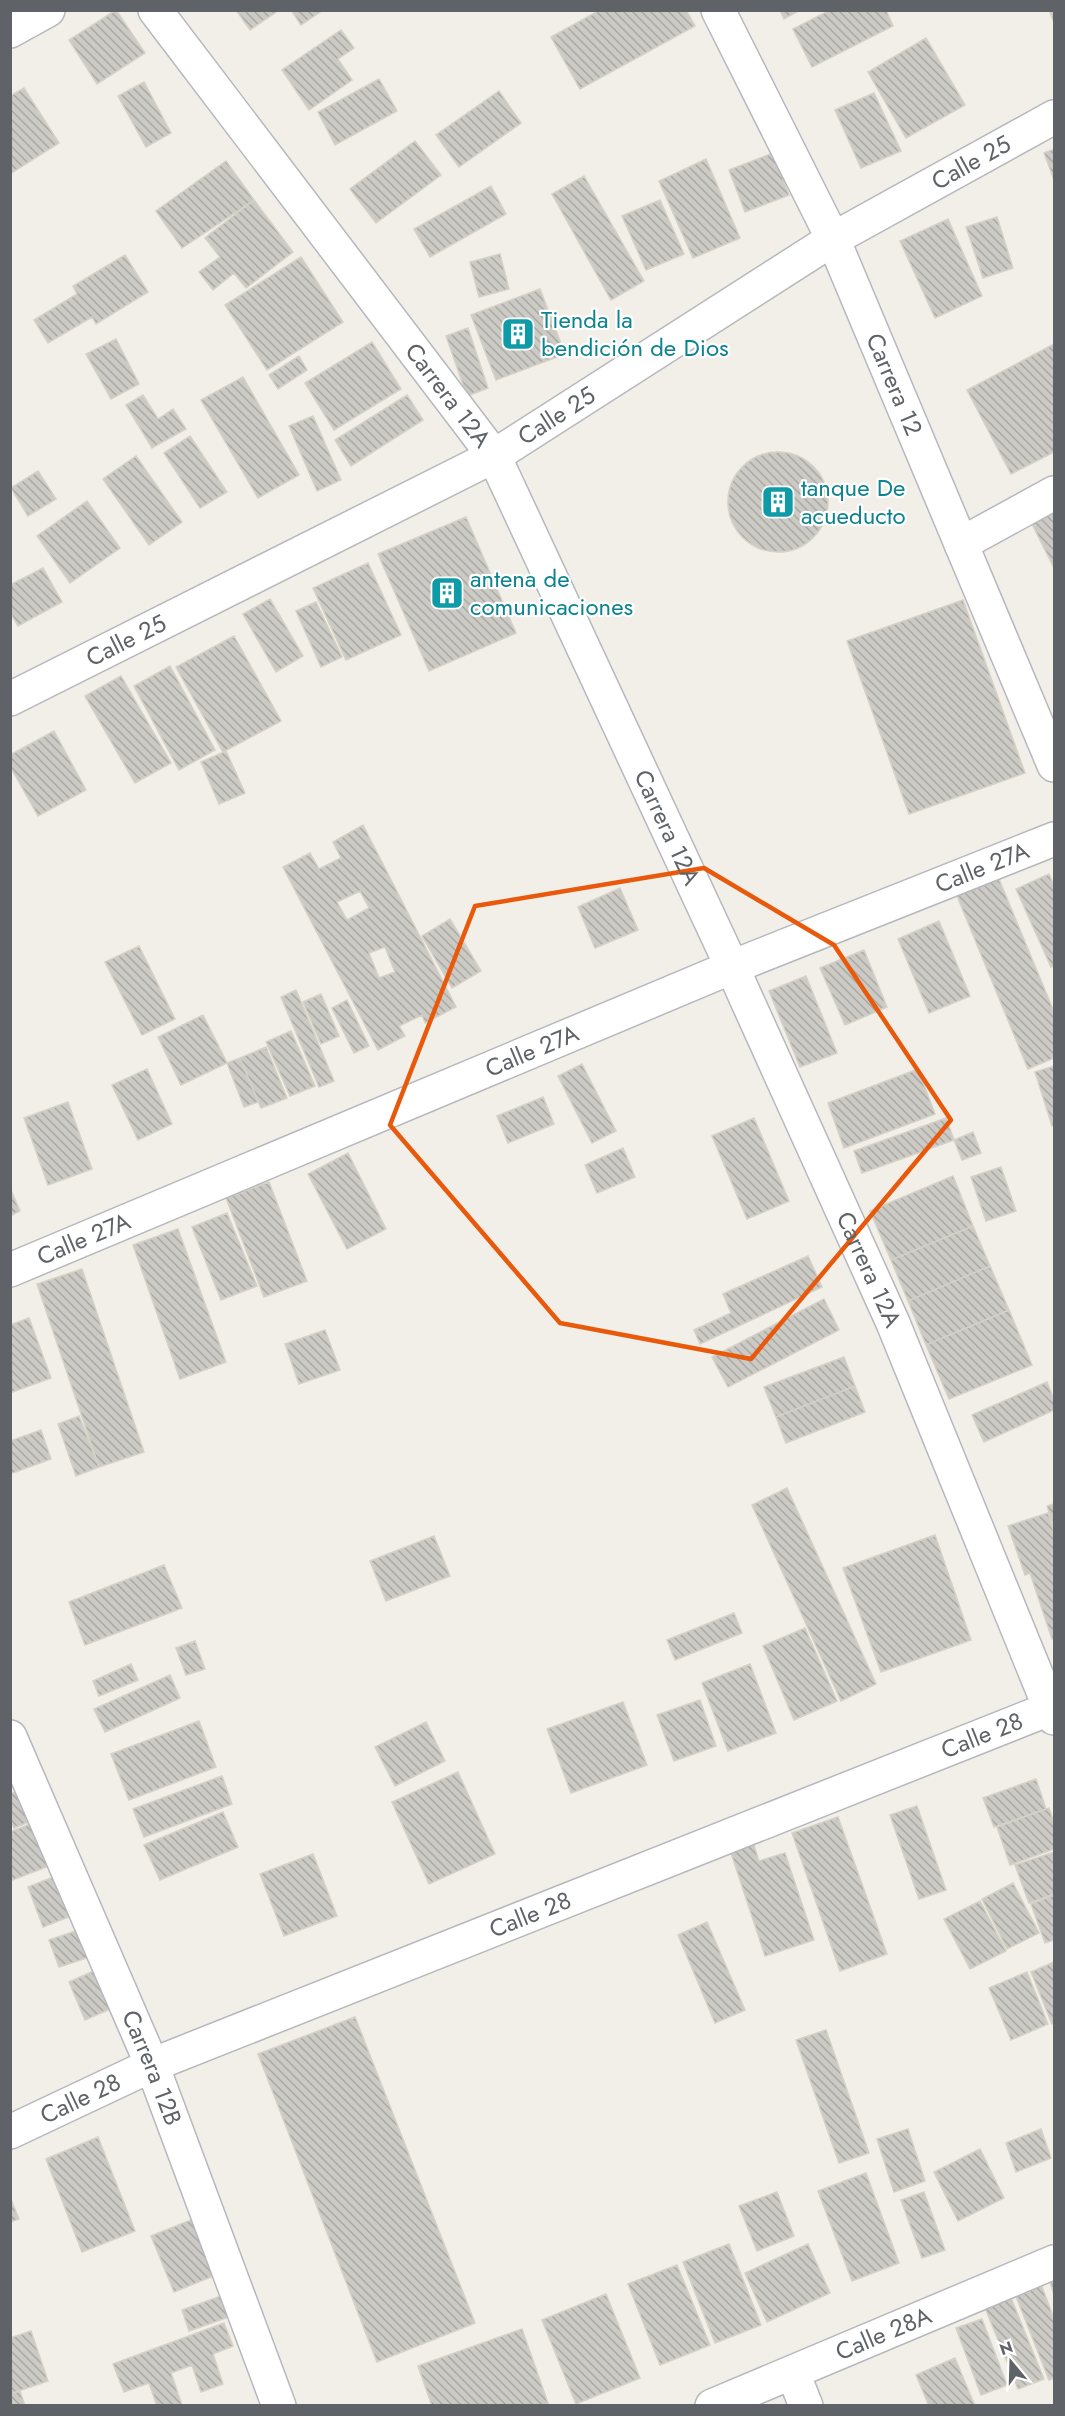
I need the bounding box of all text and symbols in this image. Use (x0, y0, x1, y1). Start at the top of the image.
street label: Calle 25 (925, 126, 1017, 198)
place label: Tienda la bendición de Dios (541, 302, 729, 365)
building icon: Tienda la bendición de Dios (500, 316, 536, 352)
street label: Carrera 12 (858, 328, 932, 441)
street label: Carrera 12A (397, 335, 500, 455)
street label: Calle 25 (511, 378, 602, 453)
place label: tanque De acueducto (801, 470, 906, 533)
building icon: tanque De acueducto (760, 484, 796, 520)
place label: antena de comunicaciones (470, 561, 633, 624)
building icon: antena de comunicaciones (429, 575, 465, 611)
street label: Calle 25 (80, 605, 172, 675)
street label: Carrera 12A (625, 764, 710, 891)
street label: Calle 27A (930, 833, 1034, 902)
street label: Calle 27A (480, 1015, 584, 1086)
street label: Calle 27A (31, 1203, 136, 1274)
street label: Carrera 12A (828, 1206, 911, 1333)
street label: Calle 28 (936, 1703, 1028, 1767)
street label: Calle 28 (484, 1882, 576, 1946)
street label: Carrera 12B (113, 2005, 191, 2130)
street label: Calle 28 (34, 2064, 126, 2132)
street label: Calle 28A (830, 2298, 937, 2369)
north arrow (981, 2332, 1041, 2392)
text: N (997, 2335, 1016, 2361)

